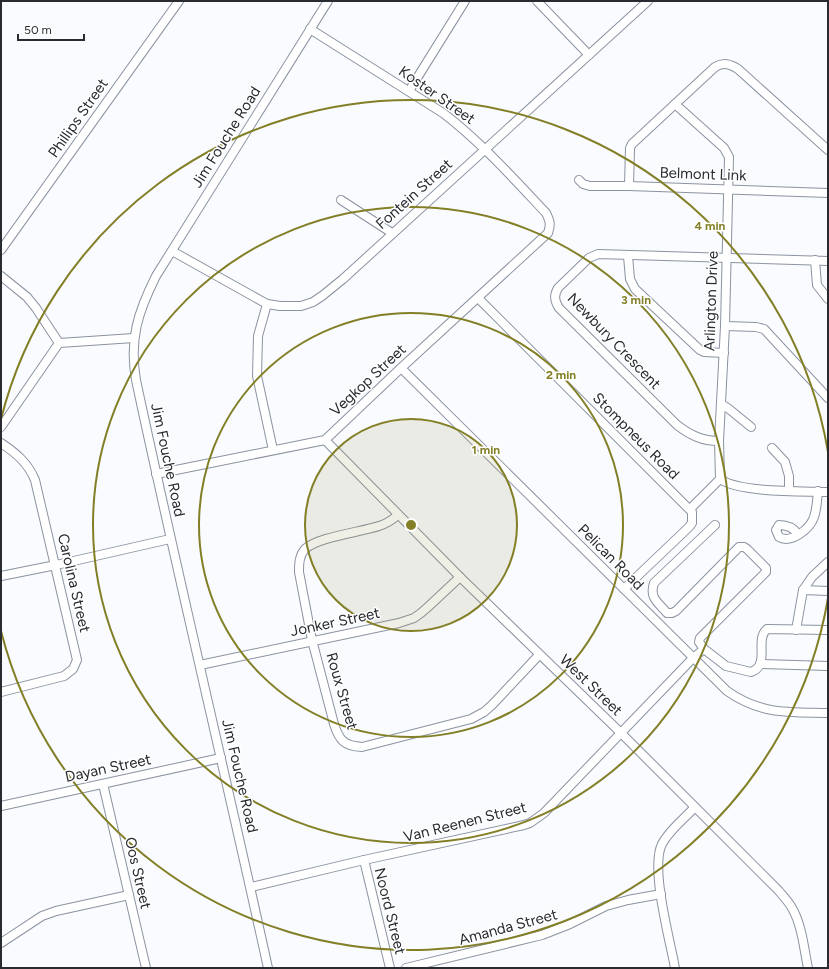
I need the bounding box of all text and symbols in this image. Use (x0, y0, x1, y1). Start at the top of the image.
scale bar (18, 16, 84, 42)
text: 50 m (24, 23, 52, 37)
street label: Koster Street (395, 62, 479, 128)
street label: Phillips Street (44, 75, 112, 161)
street label: Jim Fouche Road (188, 83, 264, 191)
street label: Fontein Street (372, 155, 456, 233)
street label: Belmont Link (659, 163, 747, 185)
text: 4 min (695, 219, 726, 233)
street label: Arlington Drive (700, 251, 722, 351)
street label: Newbury Crescent (564, 289, 665, 393)
text: 3 min (621, 293, 651, 307)
street label: Vegkop Street (326, 340, 410, 420)
text: 2 min (546, 368, 576, 382)
street label: Stompneus Road (589, 389, 683, 483)
street label: Jim Fouche Road (147, 402, 189, 518)
text: 1 min (472, 443, 500, 457)
centre of rings (404, 518, 418, 532)
street label: Pelican Road (574, 520, 648, 594)
street label: Carolina Street (54, 532, 94, 634)
street label: Jonker Street (289, 604, 382, 640)
street label: Roux Street (322, 650, 362, 732)
street label: West Street (556, 651, 626, 720)
street label: Jim Fouche Road (218, 718, 262, 834)
street label: Dayan Street (63, 750, 153, 786)
street label: Van Reenen Street (402, 798, 529, 846)
street label: Oos Street (121, 835, 155, 911)
street label: Noord Street (371, 866, 410, 956)
street label: Amanda Street (457, 905, 559, 949)

